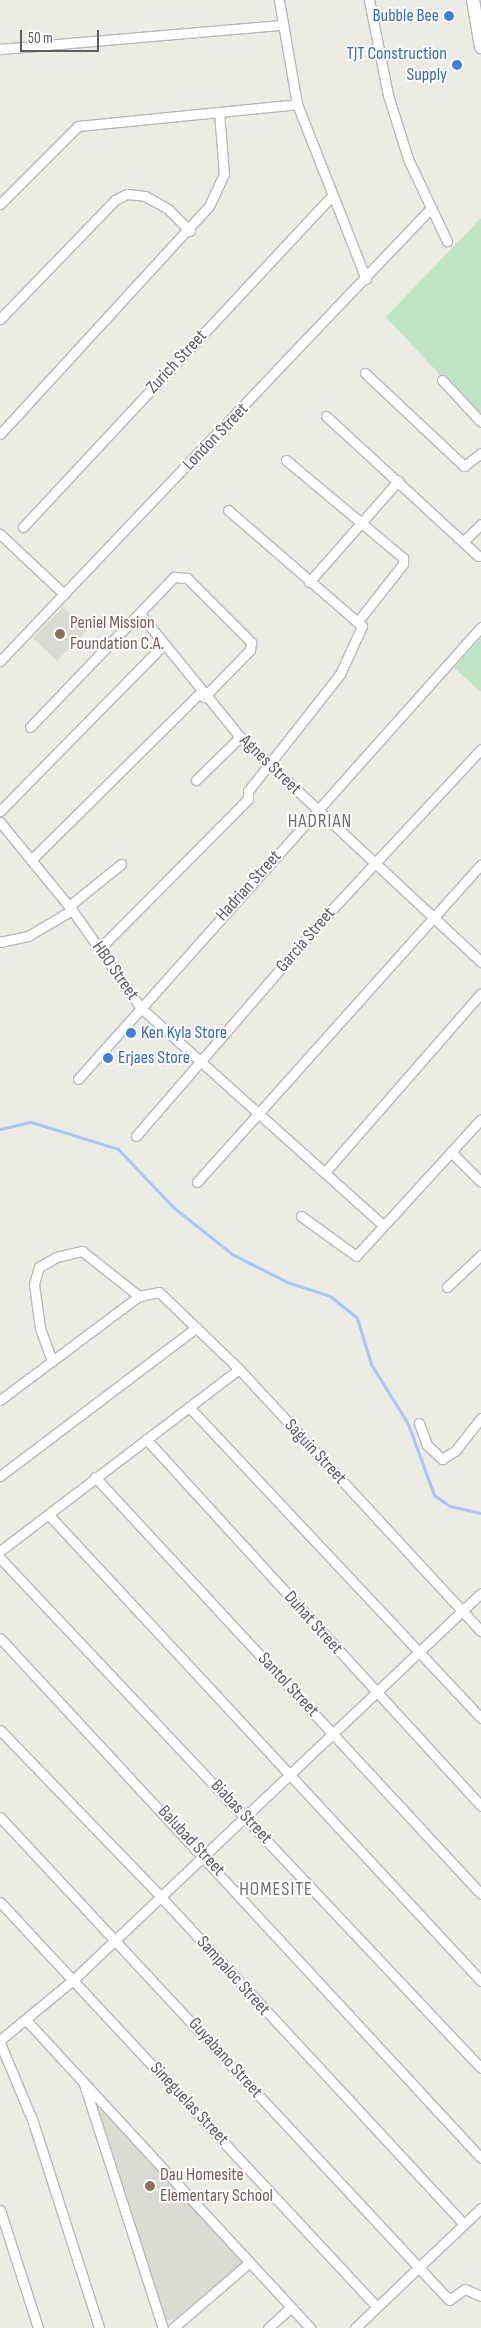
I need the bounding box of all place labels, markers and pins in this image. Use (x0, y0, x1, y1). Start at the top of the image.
place label: Bubble Bee (373, 5, 439, 27)
marker: Bubble Bee (443, 10, 455, 22)
place label: TJT Construction Supply (346, 44, 447, 86)
marker: TJT Construction Supply (451, 59, 463, 71)
place label: Peniel Mission Foundation C.A. (70, 613, 164, 656)
marker: Peniel Mission Foundation C.A. (54, 628, 66, 640)
place label: Ken Kyla Store (141, 1022, 227, 1044)
marker: Ken Kyla Store (125, 1027, 137, 1039)
place label: Erjaes Store (118, 1047, 190, 1069)
marker: Erjaes Store (102, 1052, 114, 1064)
place label: Dau Homesite Elementary School (160, 2165, 273, 2208)
marker: Dau Homesite Elementary School (144, 2180, 156, 2192)

